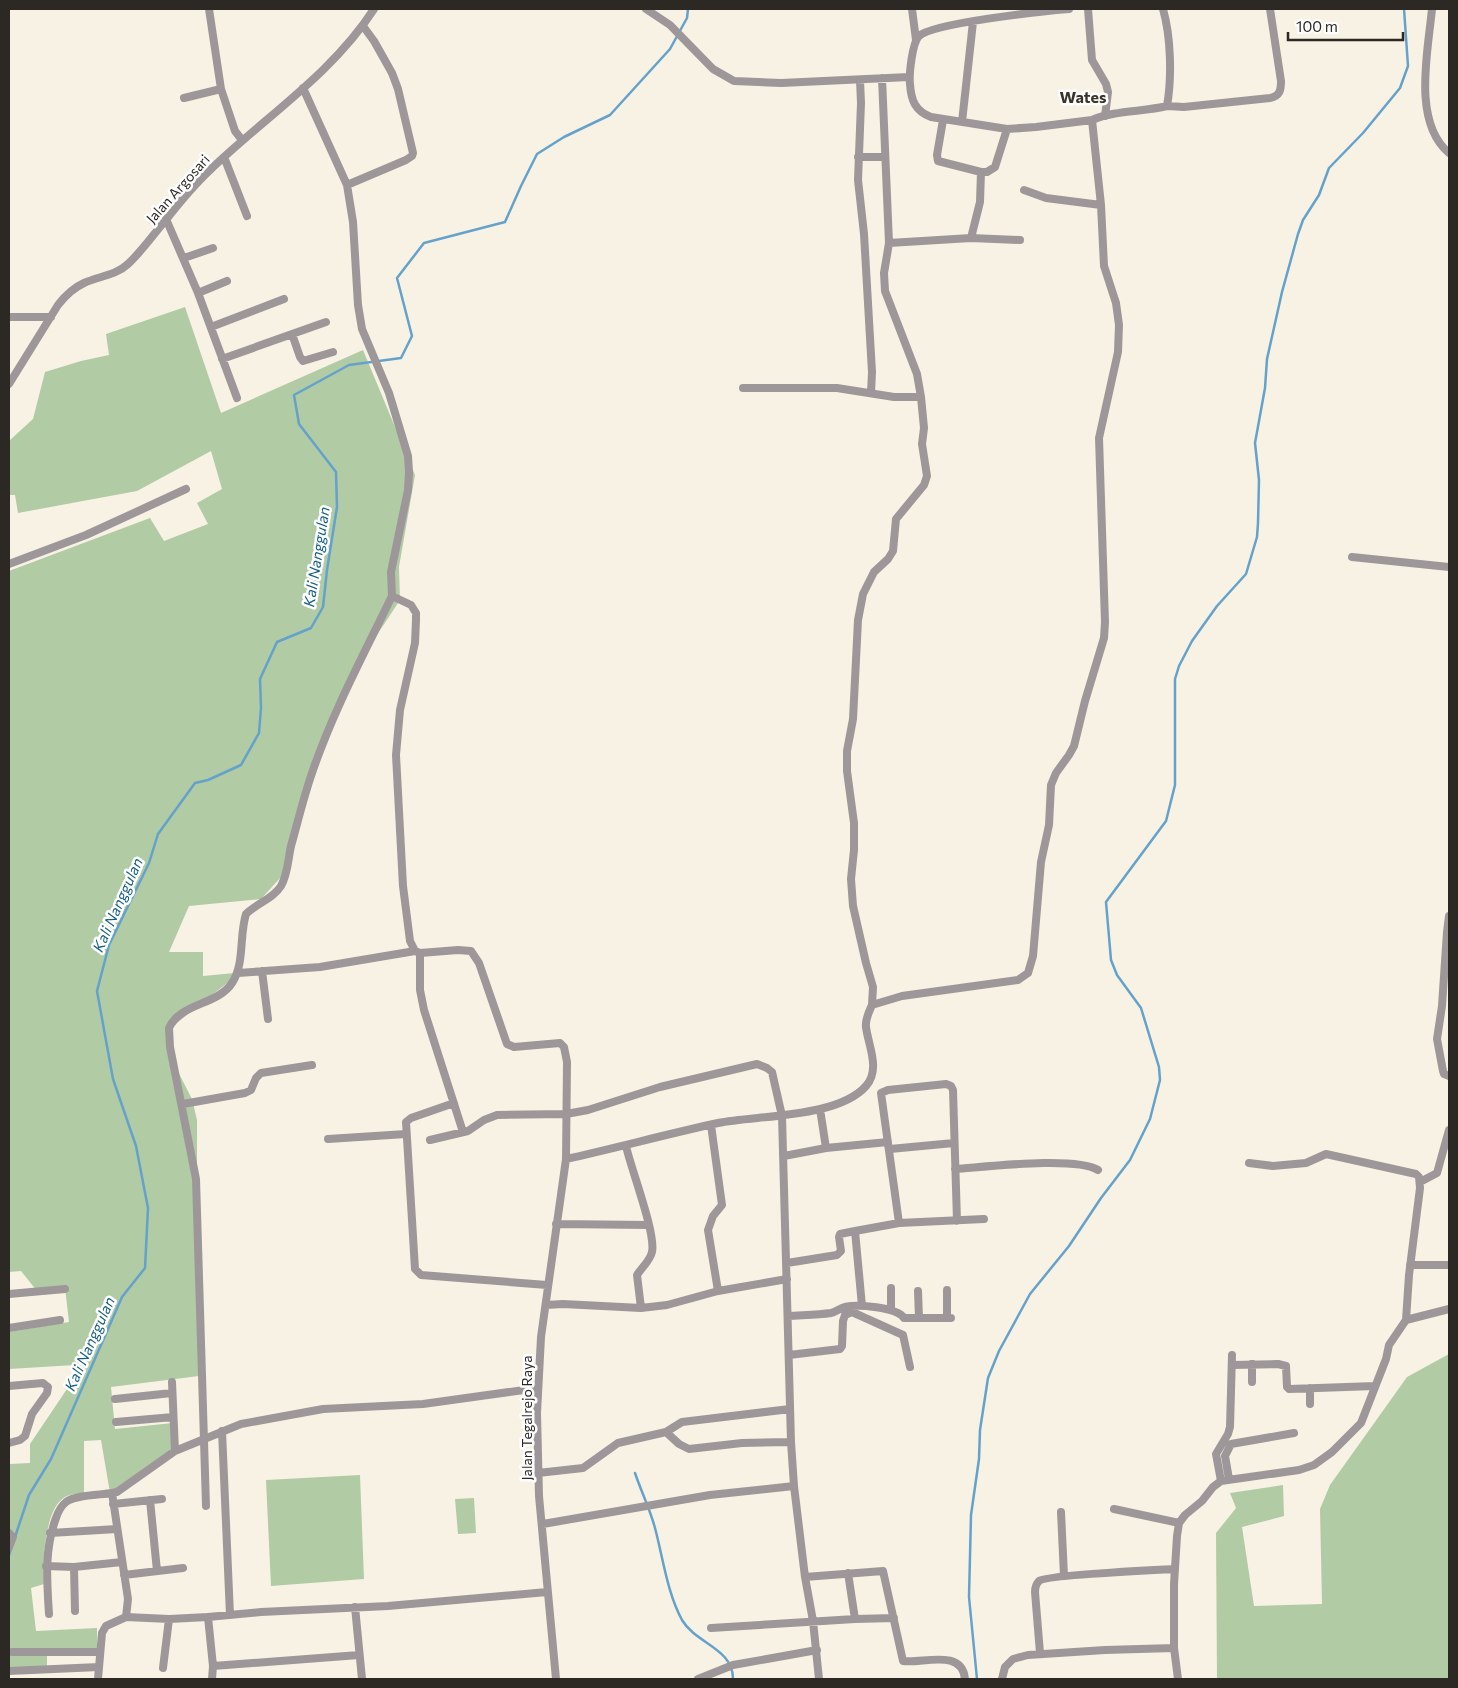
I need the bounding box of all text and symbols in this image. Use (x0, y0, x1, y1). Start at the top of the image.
scale bar (1288, 10, 1403, 42)
text: 100 m (1296, 17, 1338, 35)
district label: Wates (1060, 87, 1106, 106)
street label: Jalan Argosari (142, 151, 213, 227)
water label: Kali Nanggulan (299, 506, 333, 608)
water label: Kali Nanggulan (88, 855, 146, 954)
water label: Kali Nanggulan (60, 1294, 118, 1393)
street label: Jalan Tegalrejo Raya (518, 1356, 535, 1480)

